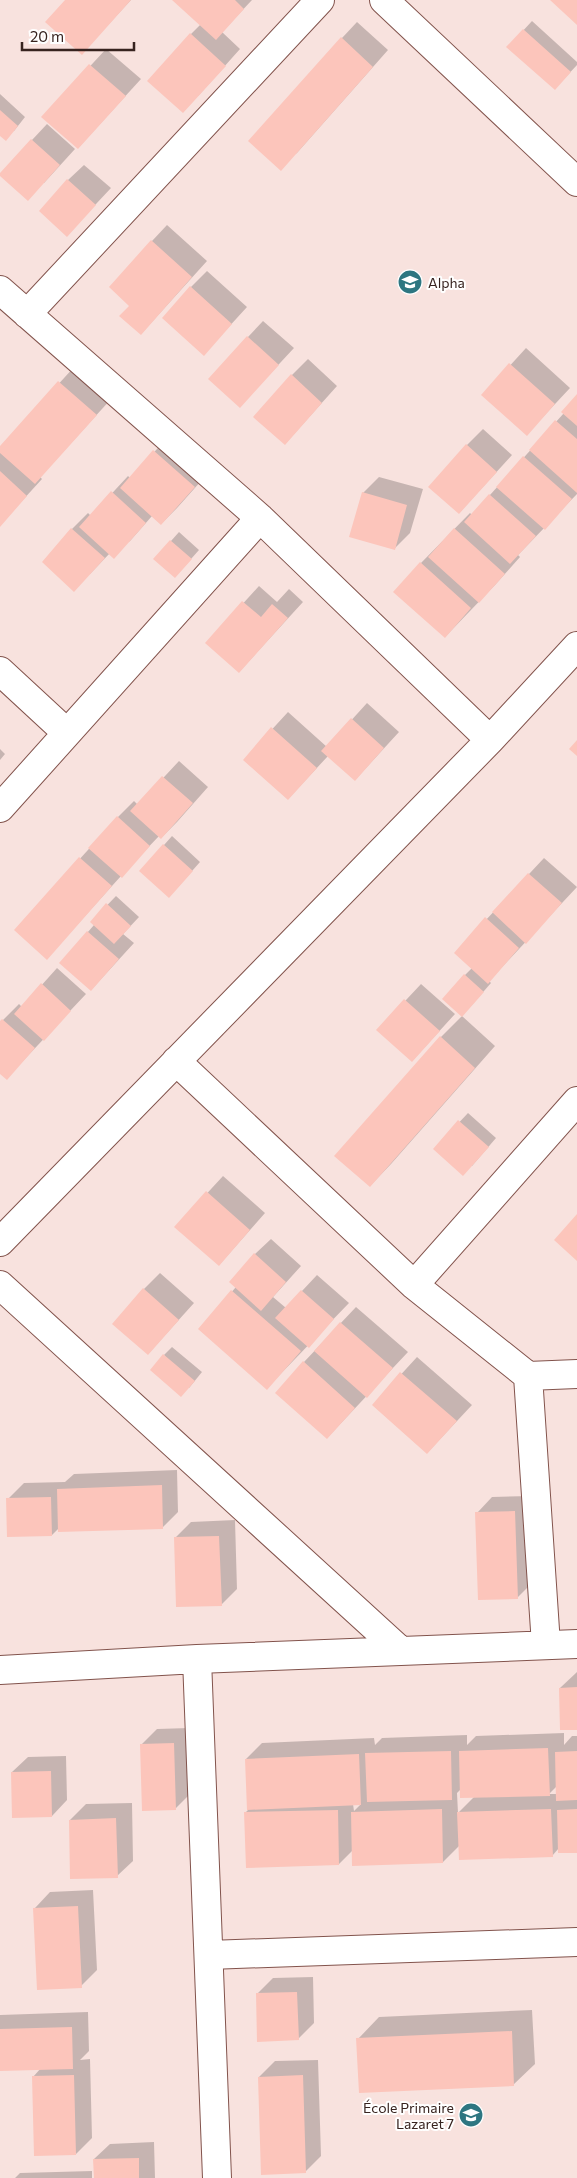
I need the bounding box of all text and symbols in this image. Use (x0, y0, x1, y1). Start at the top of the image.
scale bar (22, 20, 135, 52)
text: 20 m (30, 27, 64, 45)
school or university icon: Alpha (397, 269, 423, 295)
place label: Alpha (428, 274, 465, 291)
place label: École Primaire Lazaret 7 (363, 2099, 454, 2132)
school or university icon: École Primaire Lazaret 7 (458, 2102, 484, 2128)

